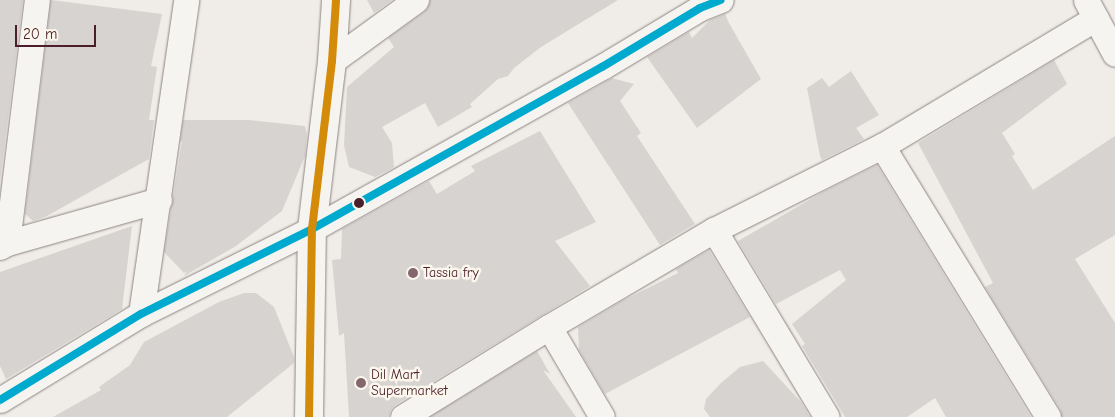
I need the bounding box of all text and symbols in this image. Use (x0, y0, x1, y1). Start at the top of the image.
scale bar (18, 15, 99, 47)
text: 20 m (23, 25, 57, 43)
unlabelled marker (354, 198, 364, 208)
place label: Tassia fry (423, 265, 479, 281)
marker: Tassia fry (407, 267, 419, 279)
place label: Dil Mart Supermarket (371, 367, 448, 400)
marker: Dil Mart Supermarket (355, 377, 367, 389)

